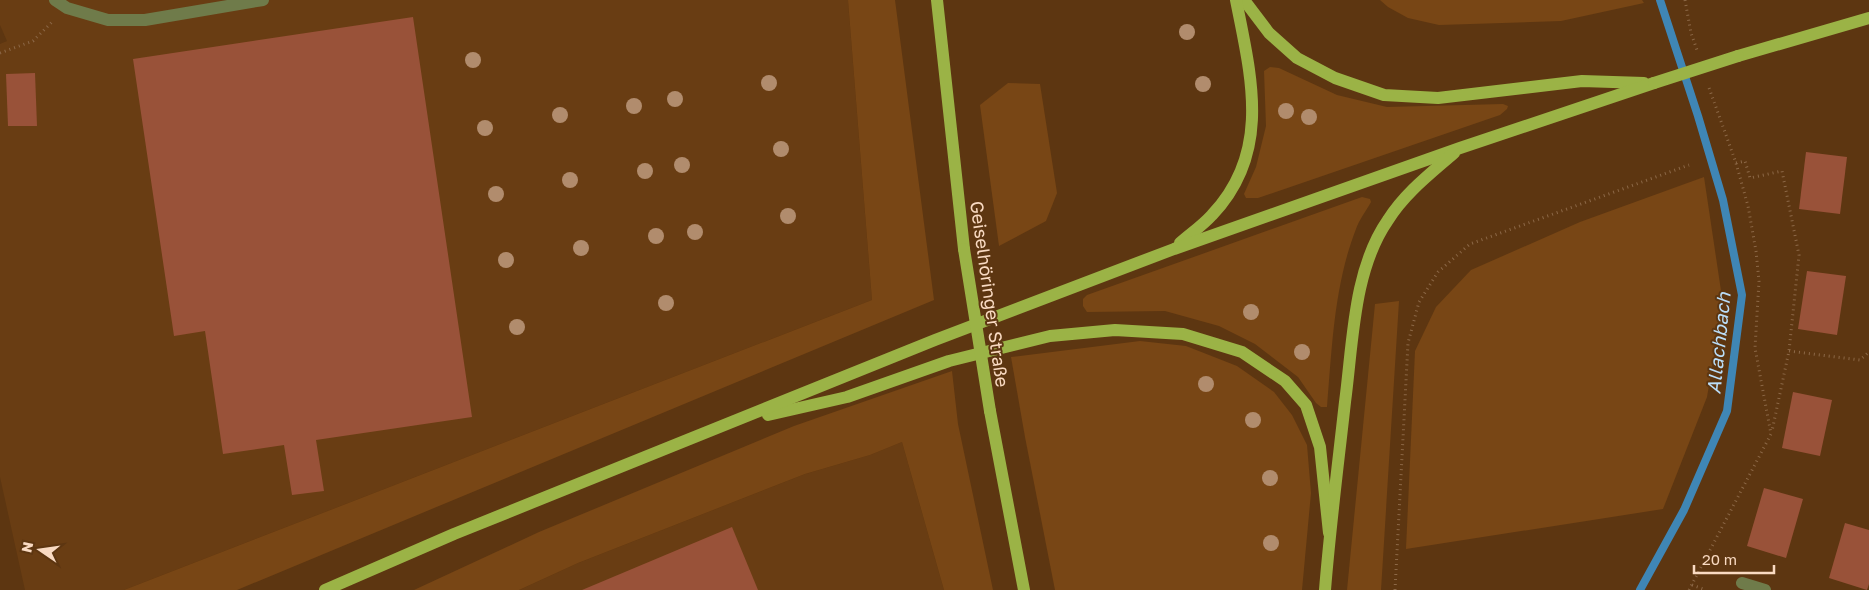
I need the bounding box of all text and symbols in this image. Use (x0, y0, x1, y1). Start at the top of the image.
street label: Geiselhöringer Straße (966, 199, 1014, 389)
water label: Allachbach (1701, 290, 1735, 395)
north arrow (15, 525, 65, 575)
text: N (17, 540, 36, 554)
scale bar (1694, 542, 1774, 574)
text: 20 m (1702, 550, 1737, 568)

